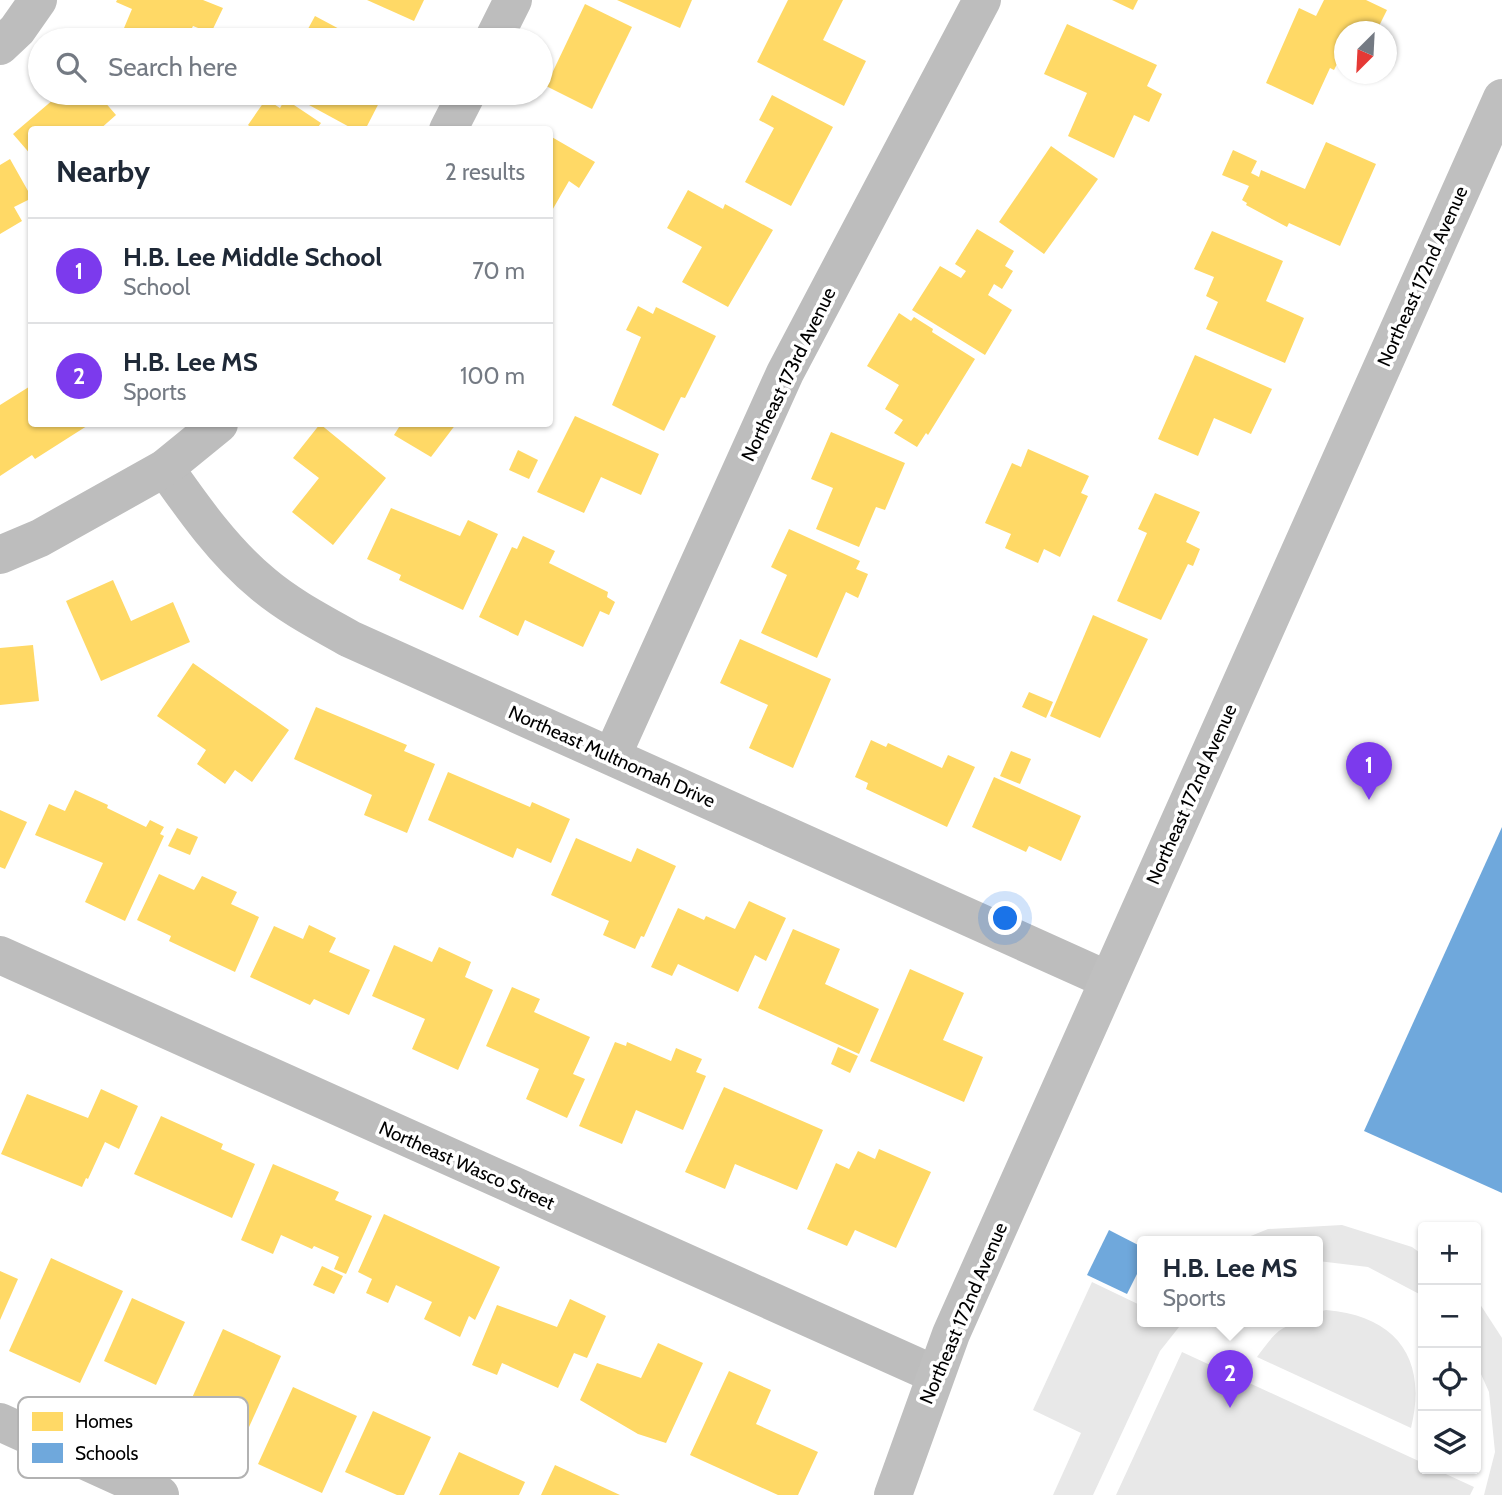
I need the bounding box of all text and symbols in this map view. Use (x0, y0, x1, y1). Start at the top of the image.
north arrow (1334, 21, 1397, 84)
search box (28, 28, 553, 105)
icon: search (52, 48, 90, 86)
text: Search here (108, 51, 237, 83)
text: Nearby (56, 153, 150, 190)
text: 2 results (445, 158, 525, 186)
street label: Northeast 172nd Avenue (1372, 182, 1473, 370)
text: H.B. Lee Middle School (123, 241, 382, 273)
text: 1 (75, 257, 83, 285)
text: 70 m (472, 257, 525, 285)
text: School (123, 273, 190, 301)
street label: Northeast 173rd Avenue (736, 283, 841, 465)
text: H.B. Lee MS (123, 346, 258, 378)
text: 2 (73, 362, 85, 390)
text: 100 m (460, 362, 525, 390)
text: Sports (123, 378, 186, 406)
street label: Northeast Multnomah Drive (505, 700, 719, 813)
street label: Northeast 172nd Avenue (1141, 700, 1242, 888)
pin: 1 (1346, 742, 1392, 800)
your location (988, 901, 1022, 935)
street label: Northeast Wasco Street (375, 1116, 559, 1215)
street label: Northeast 172nd Avenue (915, 1219, 1012, 1407)
map controls (1418, 1222, 1481, 1474)
button: + (1418, 1222, 1481, 1285)
popup (1137, 1236, 1323, 1327)
text: H.B. Lee MS (1163, 1252, 1297, 1284)
text: Sports (1163, 1284, 1226, 1312)
button: − (1418, 1285, 1481, 1348)
button: locate (1418, 1348, 1481, 1411)
pin: 2 (1207, 1350, 1253, 1408)
legend (18, 1397, 248, 1478)
text: Homes (75, 1410, 133, 1433)
button: layers (1418, 1411, 1481, 1474)
text: Schools (75, 1442, 138, 1465)

